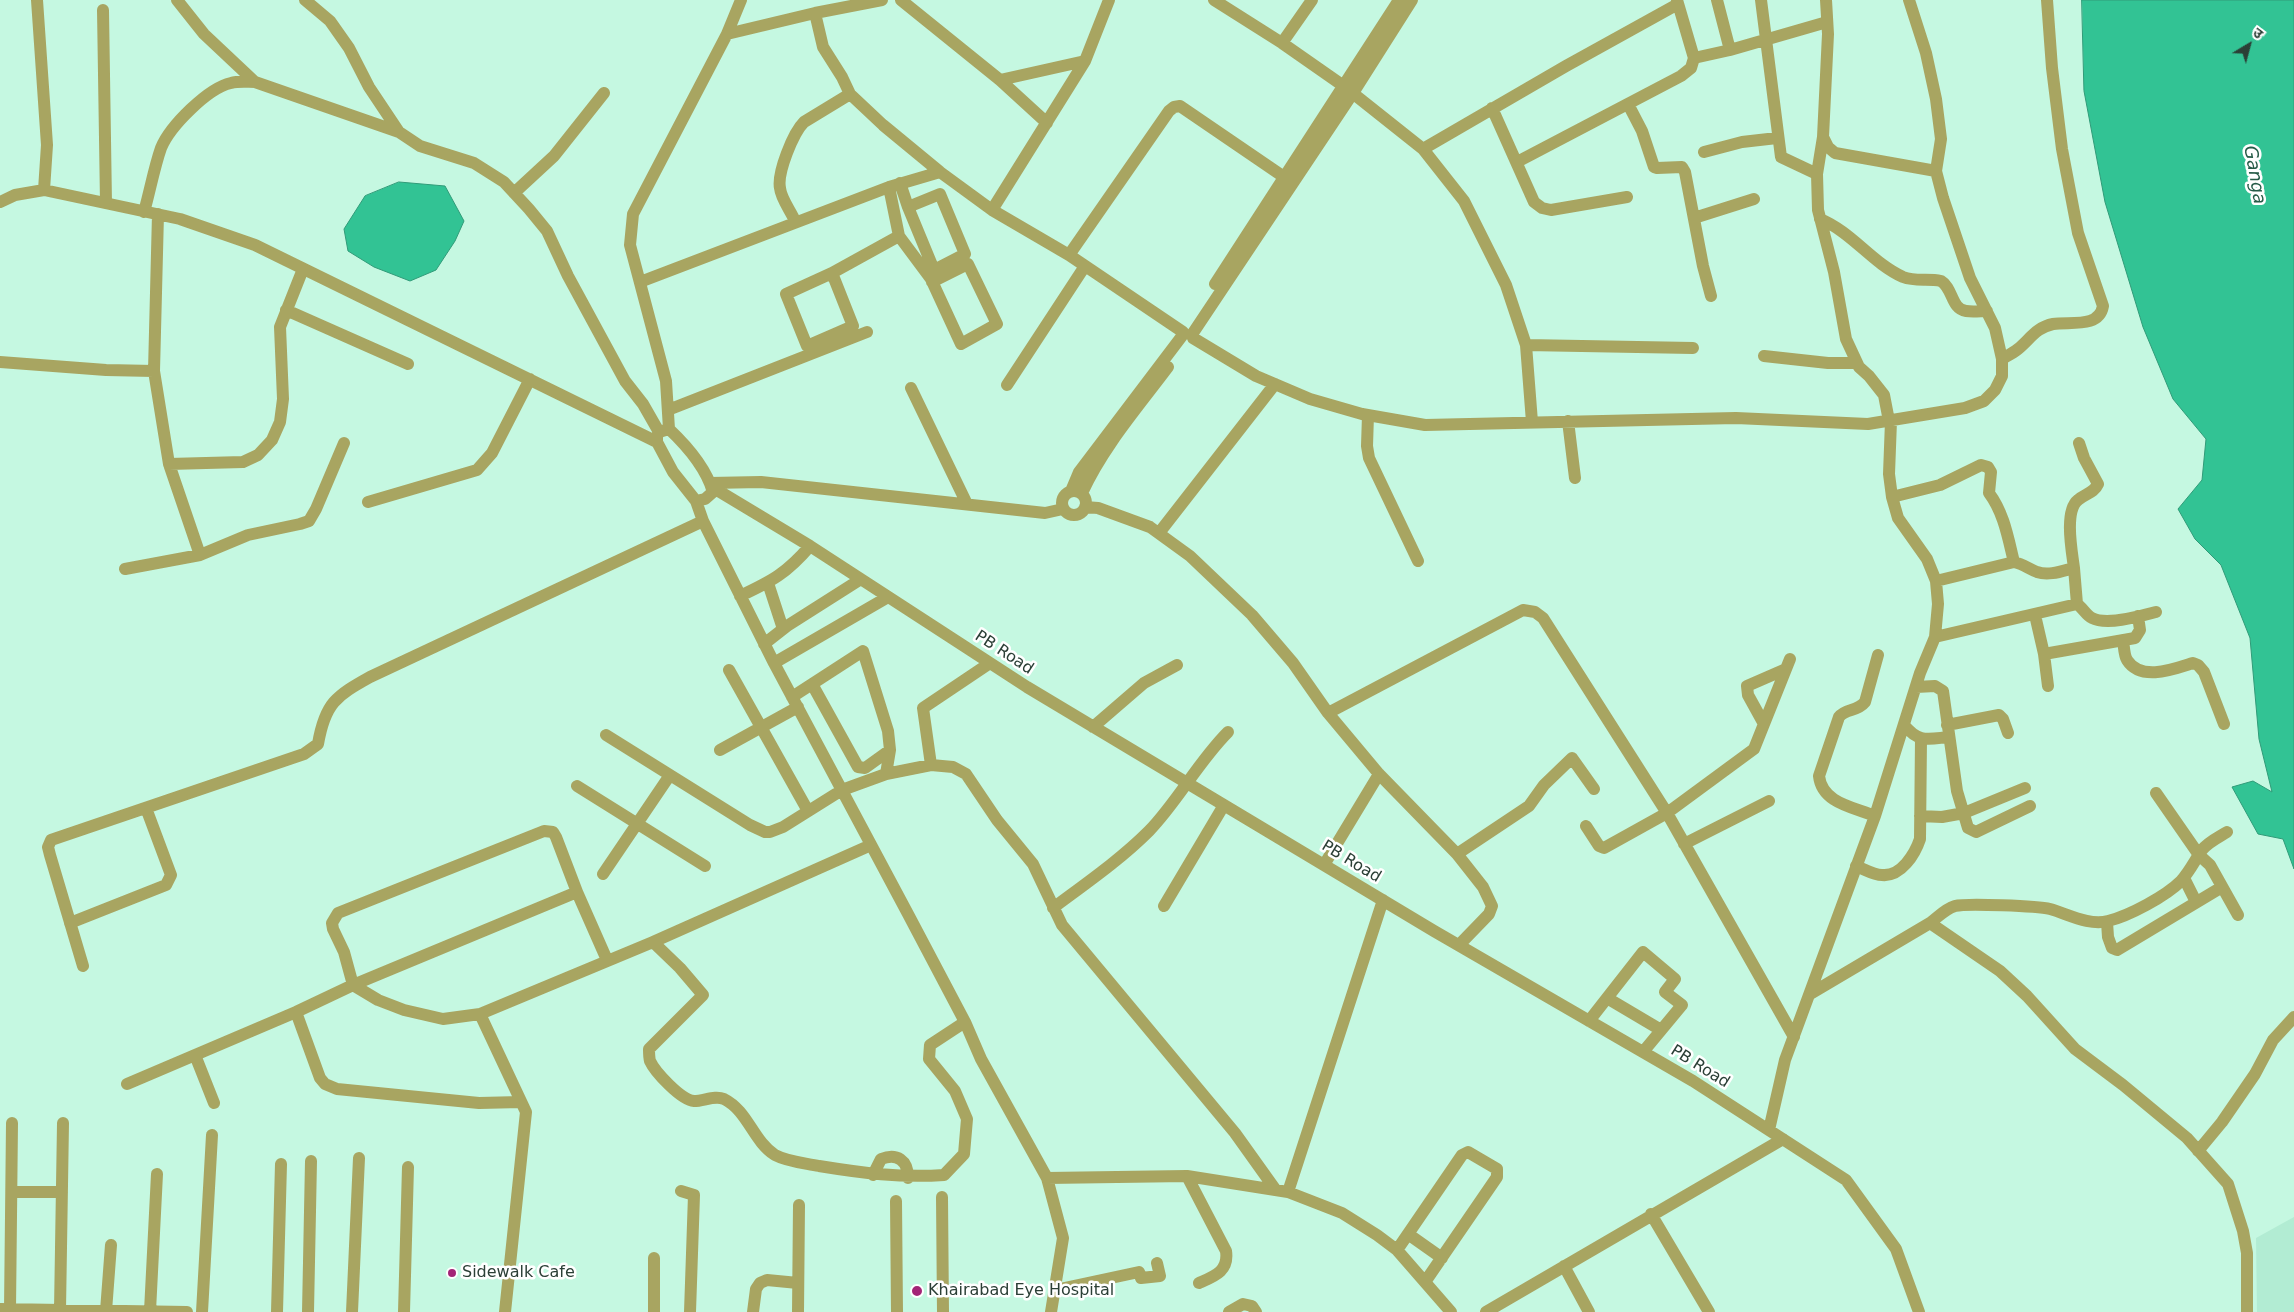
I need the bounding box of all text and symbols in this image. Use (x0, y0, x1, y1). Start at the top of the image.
north arrow (2224, 20, 2274, 70)
text: उ (2250, 24, 2266, 42)
water label: Ganga (2238, 144, 2270, 206)
street label: PB Road (971, 627, 1037, 679)
street label: PB Road (1318, 837, 1384, 887)
street label: PB Road (1667, 1041, 1733, 1093)
place label: Sidewalk Cafe (462, 1263, 575, 1283)
marker: Sidewalk Cafe (446, 1267, 458, 1279)
place label: Khairabad Eye Hospital (928, 1281, 1114, 1301)
marker: Khairabad Eye Hospital (910, 1284, 924, 1298)

